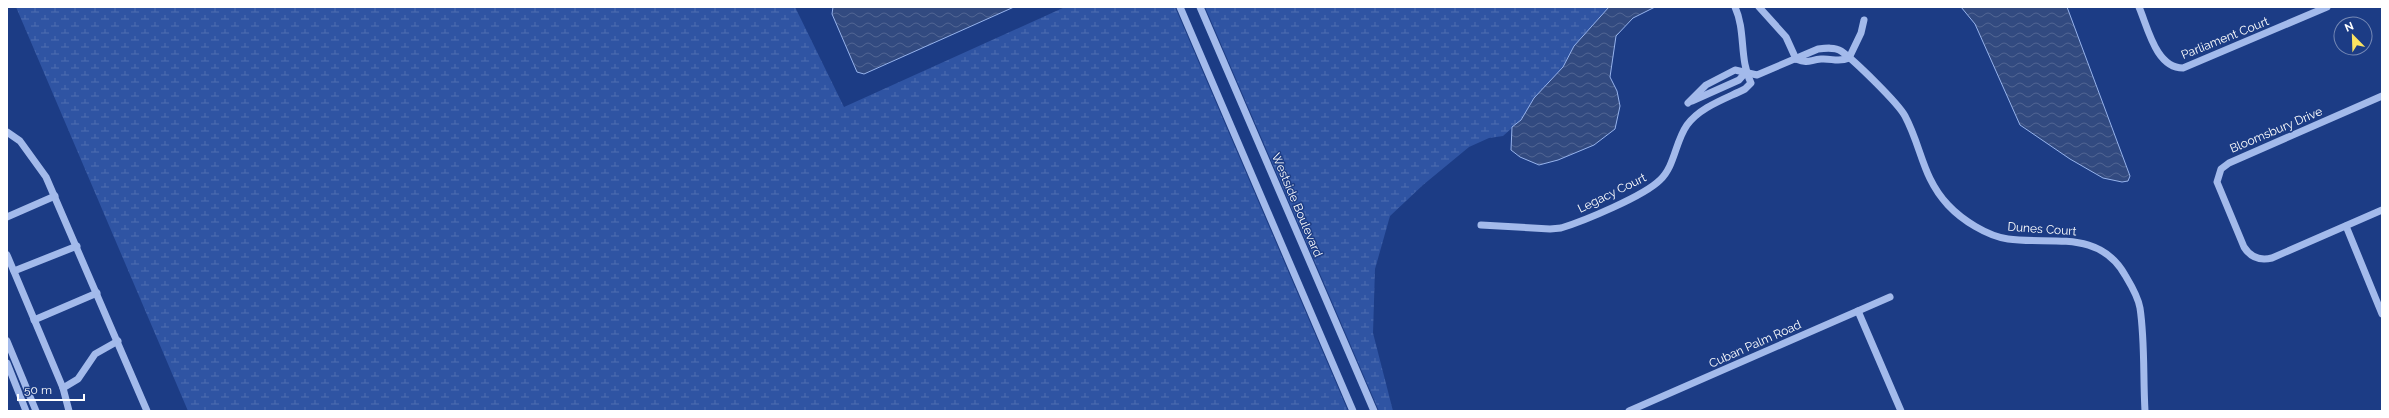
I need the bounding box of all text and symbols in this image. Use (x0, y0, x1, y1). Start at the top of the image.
street label: Parliament Court (2179, 14, 2271, 62)
north arrow (2333, 16, 2373, 56)
text: N (2343, 20, 2356, 35)
street label: Bloomsbury Drive (2228, 104, 2324, 156)
street label: Westside Boulevard (1269, 151, 1325, 259)
street label: Legacy Court (1576, 170, 1648, 216)
street label: Dunes Court (2007, 220, 2077, 238)
street label: Cuban Palm Road (1707, 317, 1803, 371)
scale bar (18, 376, 84, 402)
text: 50 m (24, 383, 52, 397)

